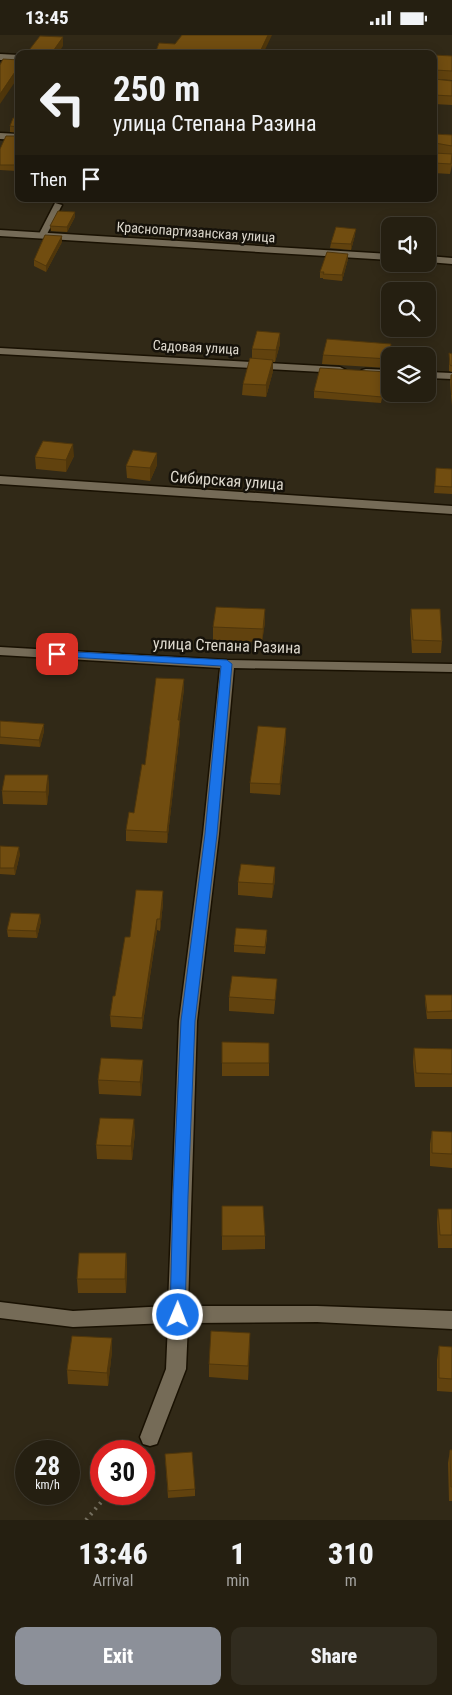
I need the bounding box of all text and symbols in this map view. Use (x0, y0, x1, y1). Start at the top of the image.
text: 13:45 (25, 6, 69, 29)
text: 250 m (113, 69, 200, 110)
icon: left (30, 70, 95, 135)
text: улица Степана Разина (113, 111, 316, 136)
icon: arrive (77, 165, 105, 193)
text: Then (30, 168, 67, 191)
map controls (381, 217, 436, 402)
button: sound (381, 217, 436, 272)
street label: Краснопартизанская улица (116, 218, 276, 246)
button: search (381, 282, 436, 337)
street label: Садовая улица (152, 337, 240, 357)
button: layers (381, 347, 436, 402)
street label: Сибирская улица (170, 467, 284, 494)
pin (36, 633, 78, 675)
street label: улица Степана Разина (153, 633, 301, 658)
icon: arrive (43, 640, 71, 668)
position arrow (151, 1288, 203, 1340)
speed limit sign: 30 (90, 1440, 155, 1505)
text: 28 (35, 1452, 60, 1481)
text: km/h (35, 1478, 60, 1492)
text: 13:46 (78, 1536, 148, 1571)
text: 1 (230, 1536, 245, 1571)
text: 310 (328, 1536, 374, 1571)
text: Arrival (93, 1571, 133, 1590)
text: min (226, 1571, 250, 1590)
text: m (345, 1571, 357, 1590)
button: Exit (15, 1627, 221, 1685)
button: Share (231, 1627, 437, 1685)

